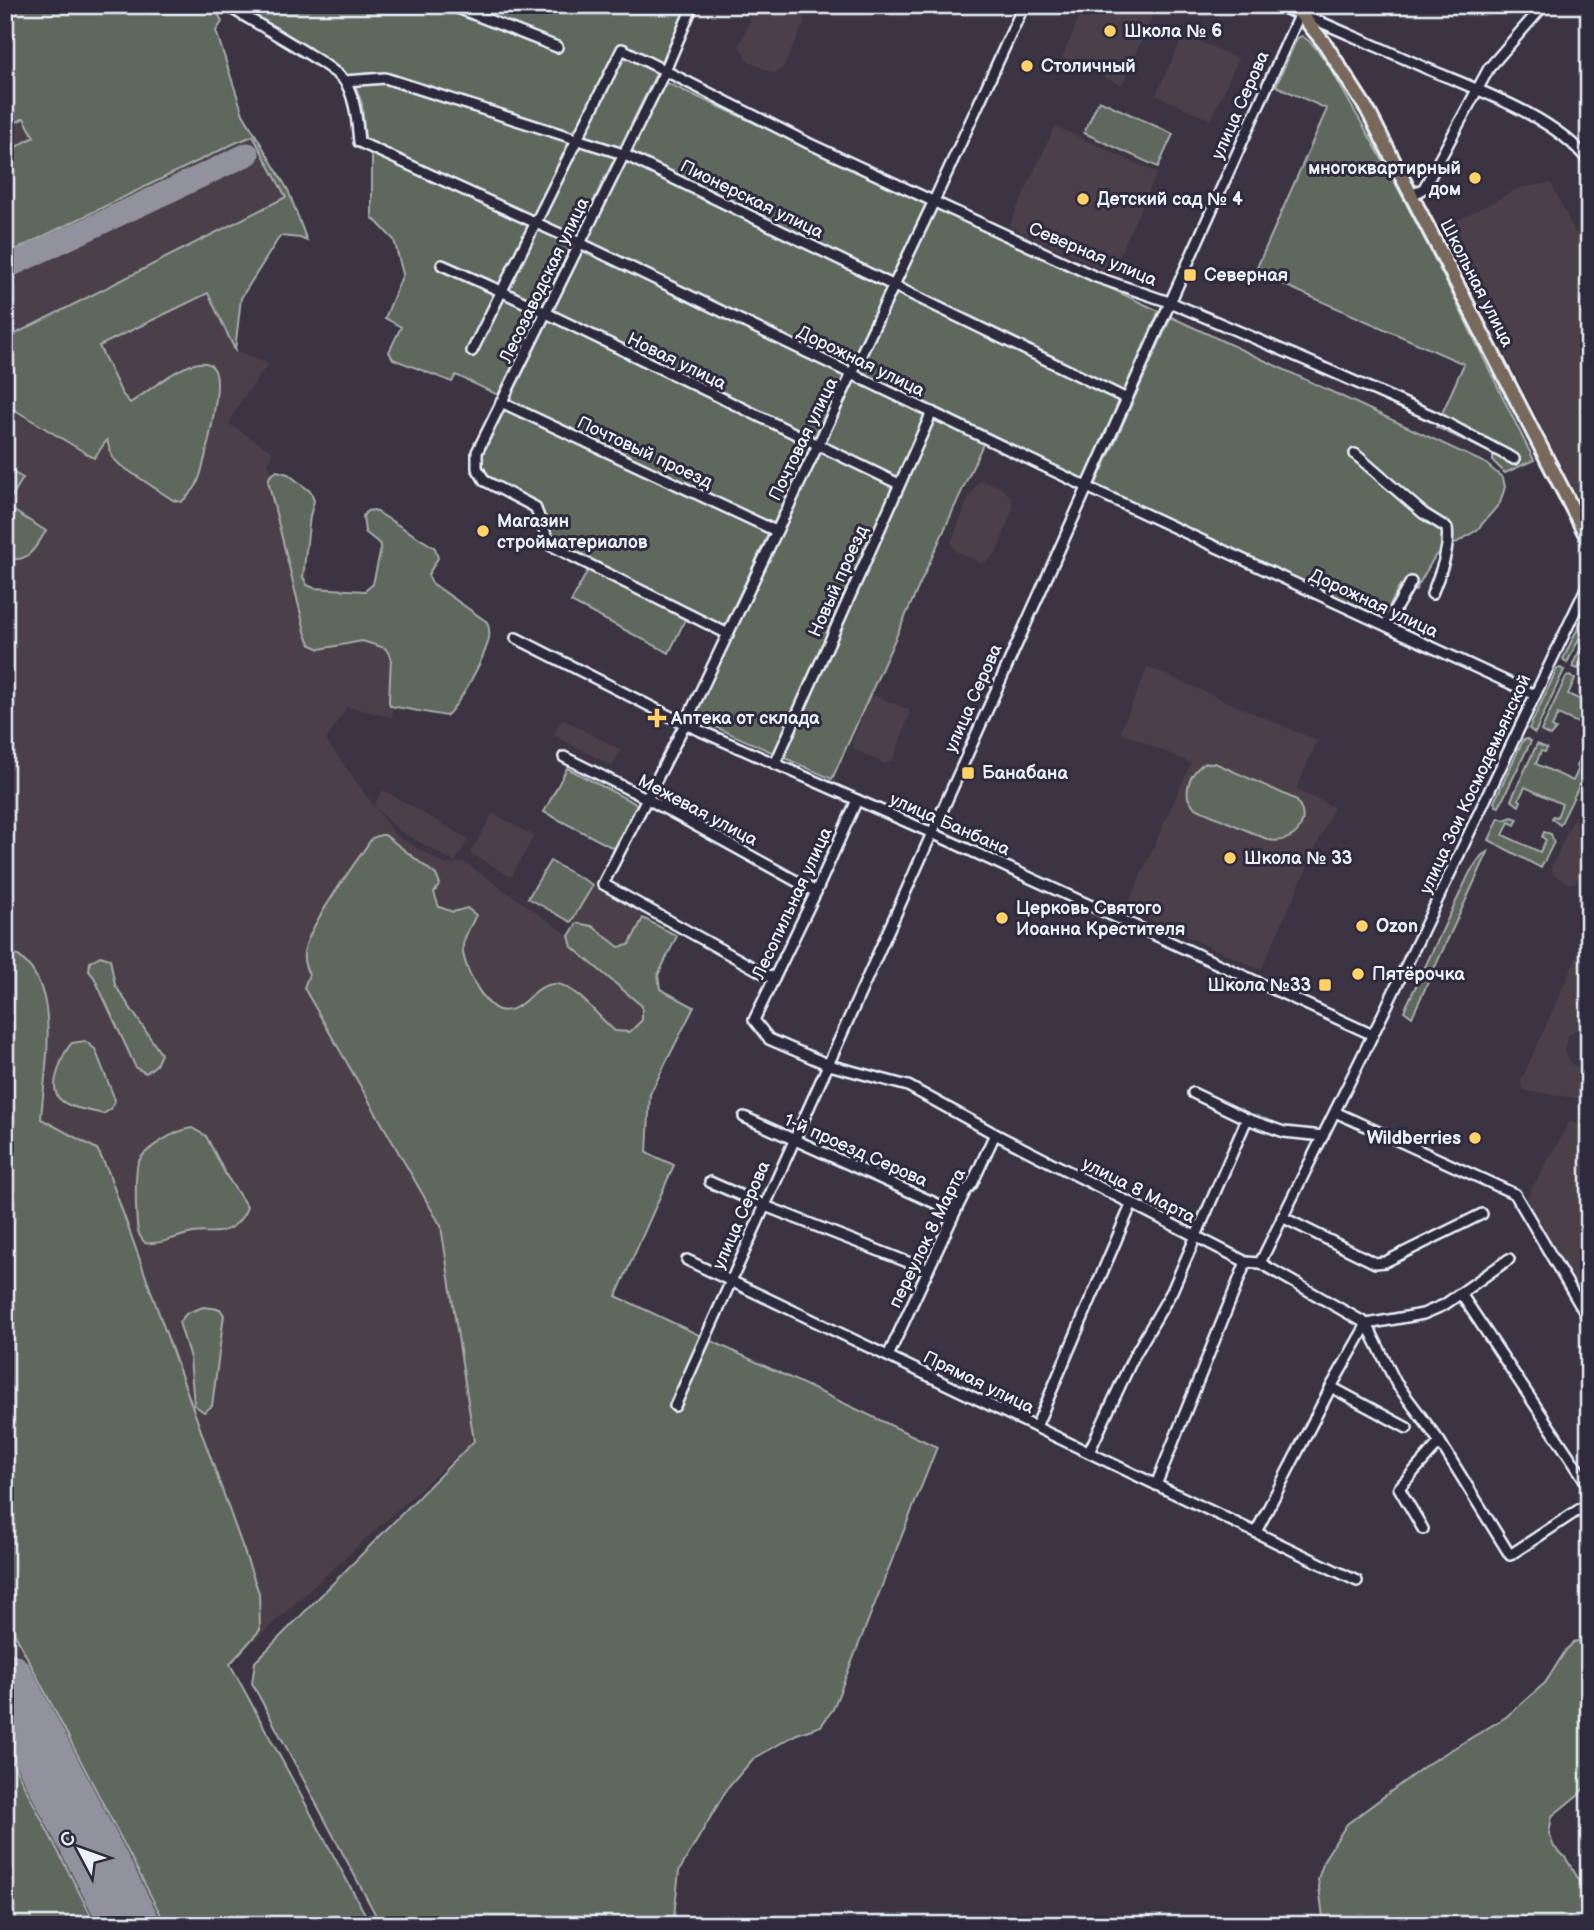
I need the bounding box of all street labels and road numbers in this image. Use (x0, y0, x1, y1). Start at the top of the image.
street label: улица Серова (1207, 47, 1274, 163)
street label: Пионерская улица (677, 156, 827, 243)
street label: Лесозаводская улица (495, 194, 594, 367)
street label: Школьная улица (1435, 216, 1518, 351)
street label: Северная улица (1026, 218, 1160, 291)
street label: Дорожная улица (794, 321, 928, 402)
street label: Новая улица (624, 328, 730, 395)
street label: Почтовая улица (765, 374, 842, 504)
street label: Почтовый проезд (574, 412, 716, 493)
street label: Новый проезд (804, 522, 872, 640)
street label: Дорожная улица (1306, 564, 1442, 643)
street label: улица Серова (940, 640, 1007, 756)
street label: улица Зои Космодемьянской (1415, 671, 1536, 897)
street label: Межевая улица (634, 770, 761, 851)
street label: улица Банбана (886, 789, 1013, 860)
street label: Лесопильная улица (748, 824, 837, 983)
street label: 1-й проезд Серова (781, 1109, 931, 1192)
street label: улица 8 Марта (1079, 1153, 1199, 1228)
street label: улица Серова (708, 1157, 775, 1273)
street label: переулок 8 Марта (885, 1165, 970, 1311)
street label: Прямая улица (920, 1347, 1038, 1419)

